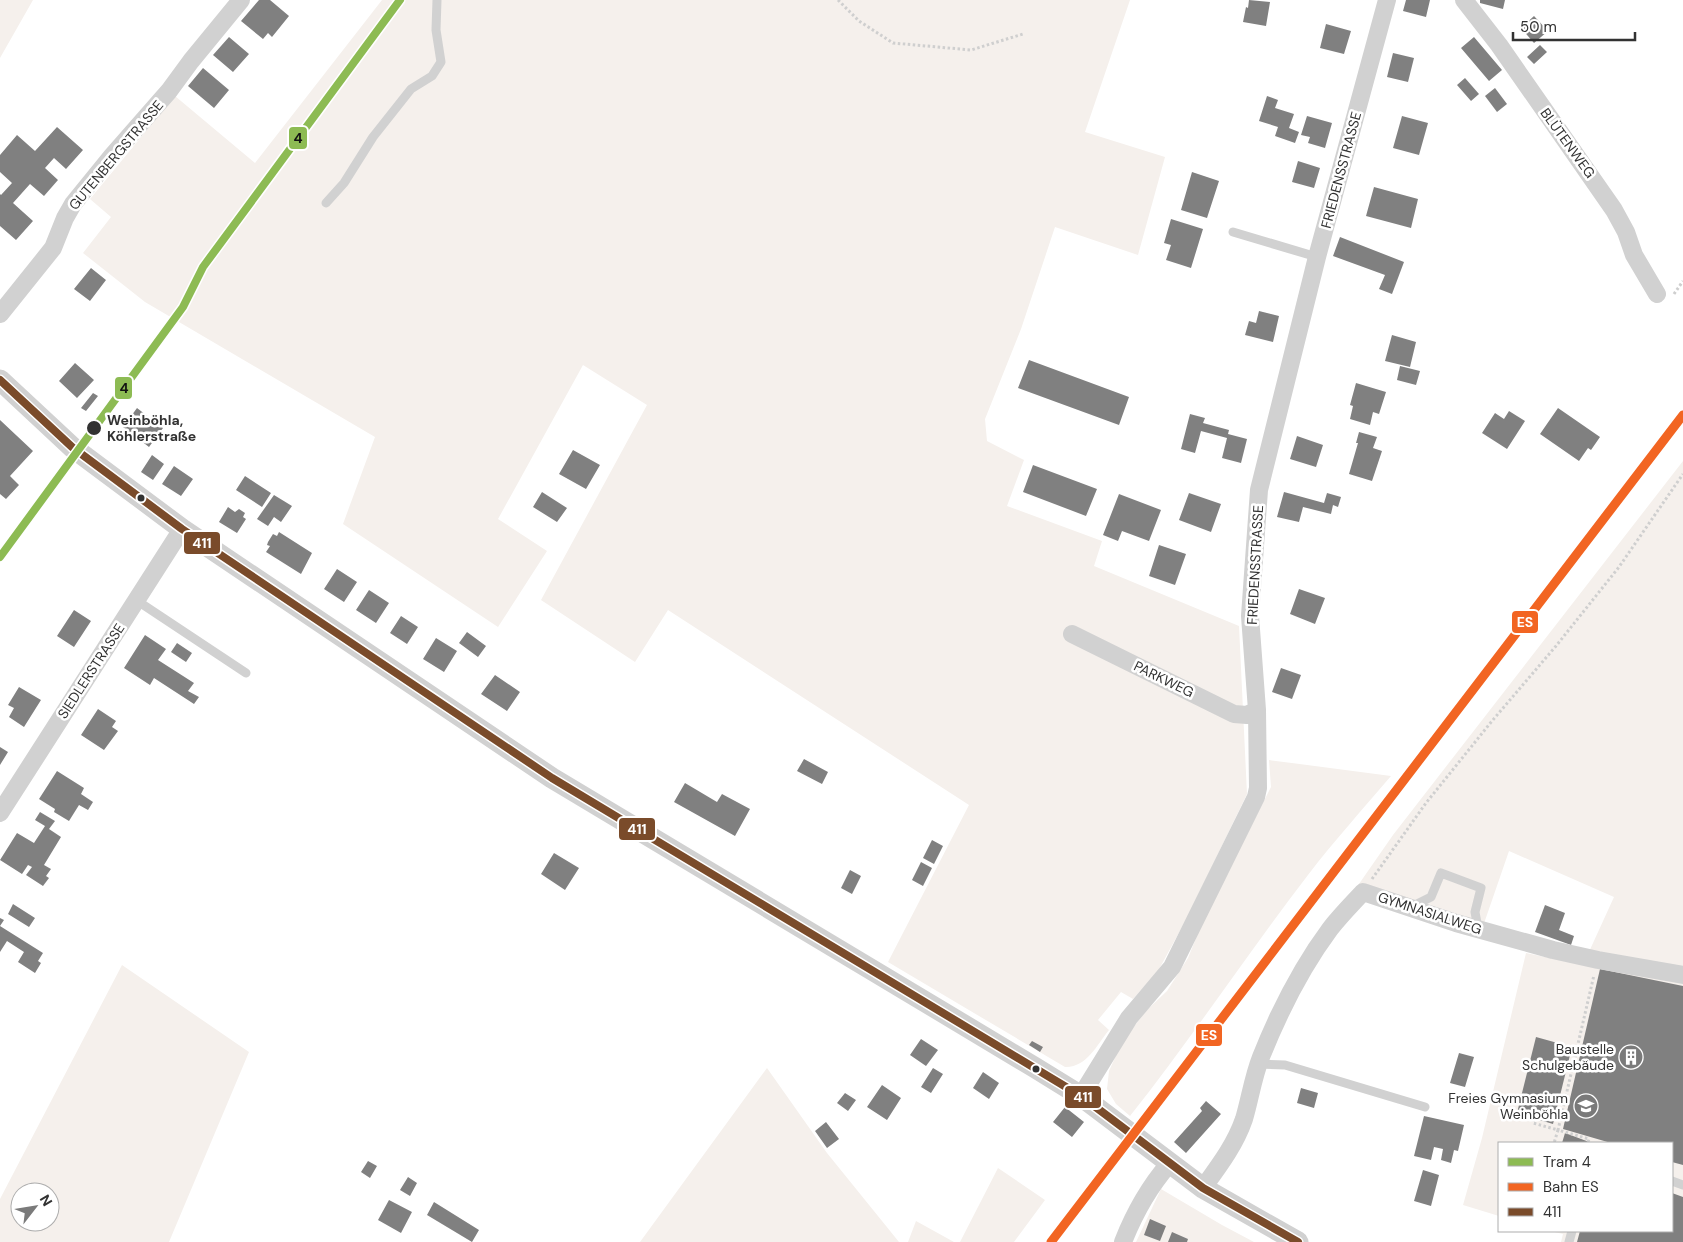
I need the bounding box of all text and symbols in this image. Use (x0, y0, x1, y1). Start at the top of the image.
scale bar (1513, 10, 1636, 42)
text: 50 m (1520, 17, 1557, 37)
street label: GUTENBERGSTRASSE (65, 96, 167, 214)
street label: BLÜTENWEG (1537, 105, 1599, 181)
street label: FRIEDENSSTRASSE (1317, 110, 1365, 230)
line badge: 4 (288, 126, 308, 150)
text: 4 (293, 129, 303, 147)
line badge: 4 (114, 376, 133, 400)
text: 4 (119, 379, 129, 397)
place label: Weinböhla, Köhlerstraße (107, 411, 196, 445)
marker: Weinböhla, Köhlerstraße (85, 419, 103, 437)
unlabelled marker (136, 493, 146, 503)
street label: FRIEDENSSTRASSE (1243, 505, 1267, 625)
line badge: 411 (183, 531, 221, 555)
text: 411 (192, 534, 212, 552)
line badge: ES (1511, 610, 1539, 634)
text: ES (1517, 613, 1533, 631)
street label: SIEDLERSTRASSE (53, 620, 129, 722)
street label: PARKWEG (1131, 657, 1197, 701)
line badge: 411 (618, 817, 656, 841)
text: 411 (627, 820, 647, 838)
street label: GYMNASIALWEG (1376, 888, 1484, 938)
line badge: ES (1195, 1023, 1223, 1047)
text: ES (1201, 1026, 1217, 1044)
place label: Baustelle Schulgebäude (1522, 1040, 1614, 1074)
building icon: Baustelle Schulgebäude (1618, 1044, 1644, 1070)
unlabelled marker (1031, 1064, 1041, 1074)
line badge: 411 (1064, 1085, 1102, 1109)
text: 411 (1073, 1088, 1093, 1106)
place label: Freies Gymnasium Weinböhla (1448, 1089, 1568, 1123)
school or university icon: Freies Gymnasium Weinböhla (1573, 1093, 1599, 1119)
legend (1498, 1142, 1673, 1232)
text: Tram 4 (1543, 1152, 1591, 1172)
text: Bahn ES (1543, 1177, 1599, 1197)
north arrow (10, 1182, 60, 1232)
text: N (36, 1191, 56, 1209)
text: 411 (1543, 1202, 1561, 1222)

